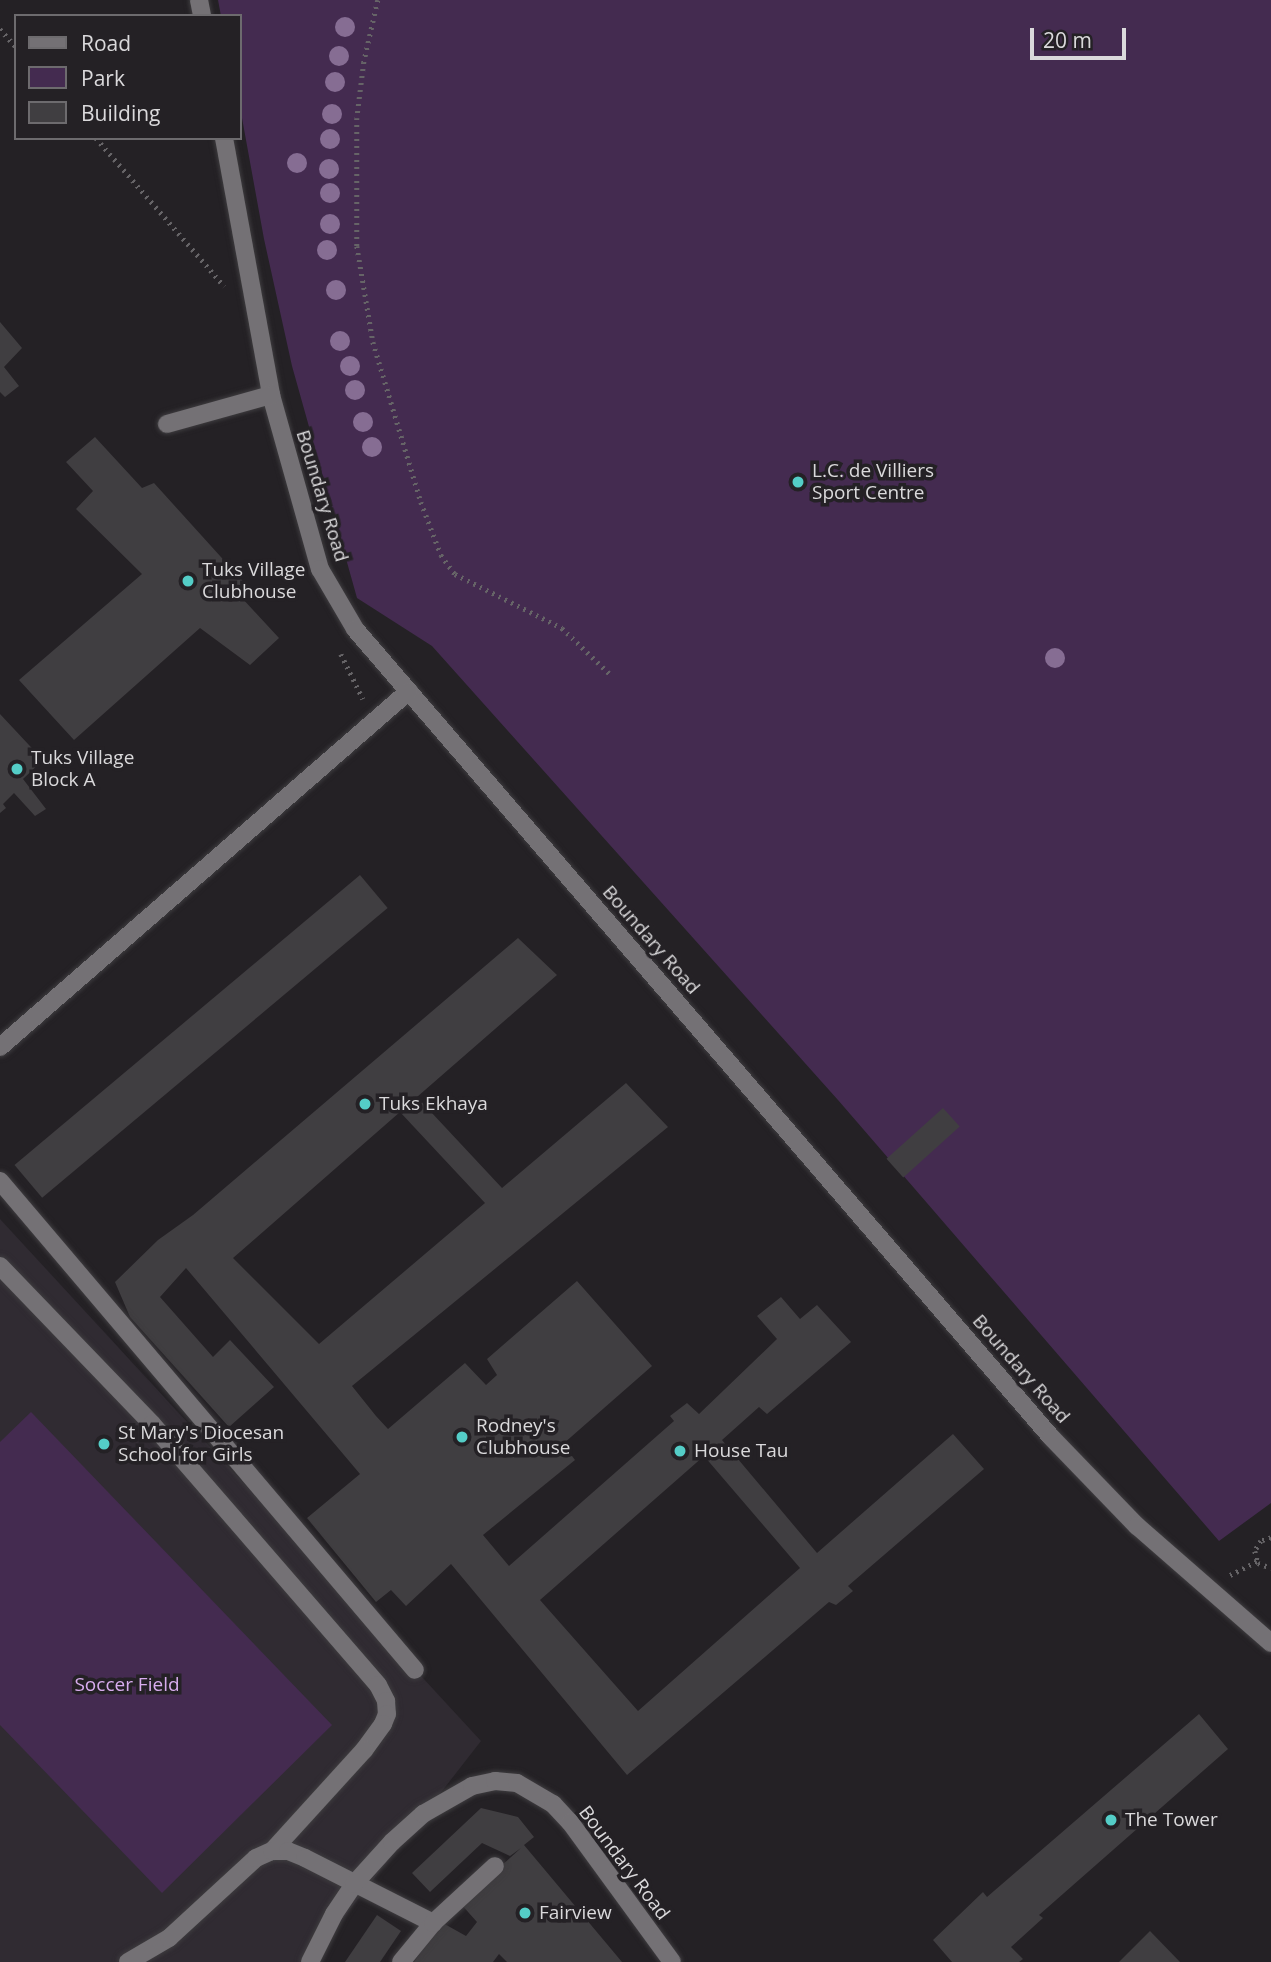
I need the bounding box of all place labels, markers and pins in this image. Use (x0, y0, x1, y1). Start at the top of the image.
place label: L.C. de Villiers Sport Centre (812, 460, 934, 504)
marker: L.C. de Villiers Sport Centre (790, 474, 806, 490)
place label: Tuks Village Clubhouse (202, 559, 305, 603)
marker: Tuks Village Clubhouse (180, 573, 196, 589)
place label: Tuks Village Block A (31, 747, 134, 791)
marker: Tuks Village Block A (9, 761, 25, 777)
place label: Tuks Ekhaya (379, 1093, 488, 1115)
marker: Tuks Ekhaya (357, 1096, 373, 1112)
place label: Rodney's Clubhouse (476, 1415, 570, 1459)
place label: St Mary's Diocesan School for Girls (118, 1422, 284, 1466)
marker: Rodney's Clubhouse (454, 1429, 470, 1445)
marker: St Mary's Diocesan School for Girls (96, 1436, 112, 1452)
place label: House Tau (694, 1440, 788, 1462)
marker: House Tau (672, 1443, 688, 1459)
place label: The Tower (1125, 1809, 1218, 1831)
marker: The Tower (1103, 1812, 1119, 1828)
place label: Fairview (539, 1902, 612, 1924)
marker: Fairview (517, 1905, 533, 1921)

